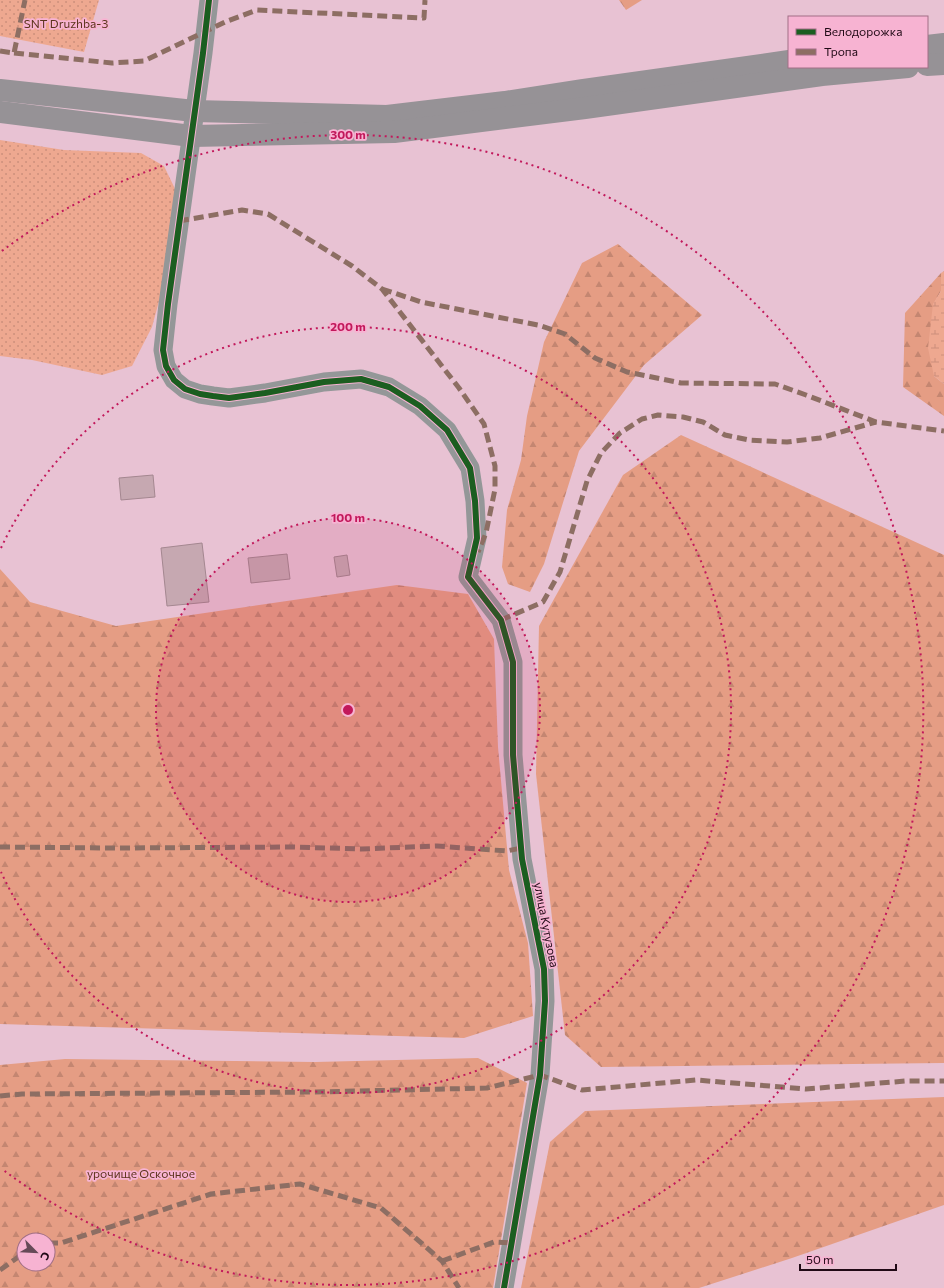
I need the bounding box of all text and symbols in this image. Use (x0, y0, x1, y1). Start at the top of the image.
park label: SNT Druzhba-3 (24, 16, 108, 30)
legend (788, 16, 928, 68)
text: Велодорожка (824, 24, 902, 38)
text: Тропа (824, 44, 858, 58)
text: 300 m (330, 127, 366, 141)
text: 200 m (330, 319, 366, 333)
text: 100 m (331, 510, 365, 524)
centre of rings (341, 703, 355, 717)
street label: улица Кутузова (532, 881, 562, 969)
park label: урочище Оскочное (87, 1166, 195, 1180)
north arrow (16, 1232, 56, 1272)
scale bar (800, 1246, 896, 1272)
text: С (38, 1250, 53, 1263)
text: 50 m (806, 1252, 834, 1266)

